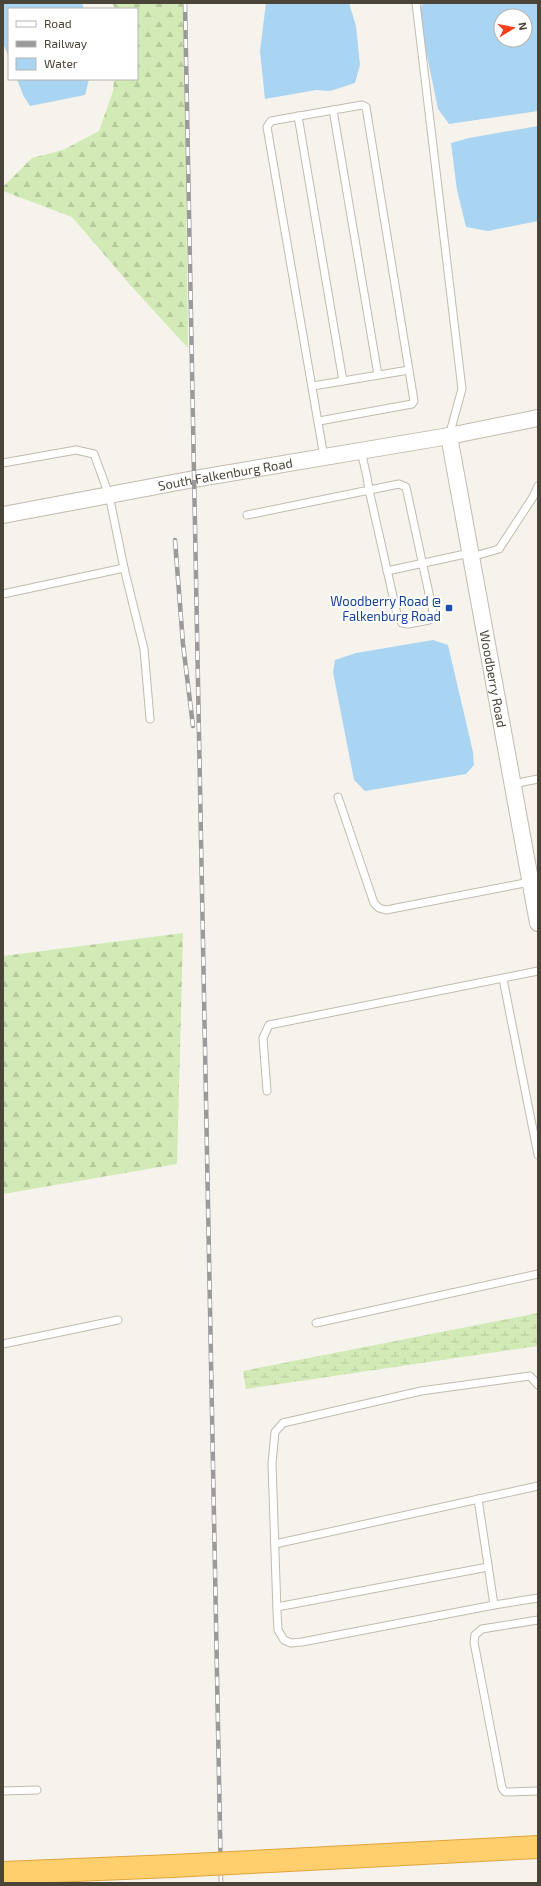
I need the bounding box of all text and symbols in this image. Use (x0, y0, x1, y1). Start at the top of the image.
legend (8, 8, 138, 80)
north arrow (493, 8, 533, 48)
text: Road (44, 16, 72, 30)
text: N (516, 21, 530, 31)
text: Railway (44, 36, 88, 50)
text: Water (44, 56, 78, 70)
street label: South Falkenburg Road (157, 455, 294, 494)
place label: Woodberry Road @ Falkenburg Road (330, 593, 441, 624)
marker: Woodberry Road @ Falkenburg Road (444, 603, 454, 613)
street label: Woodberry Road (477, 629, 510, 729)

